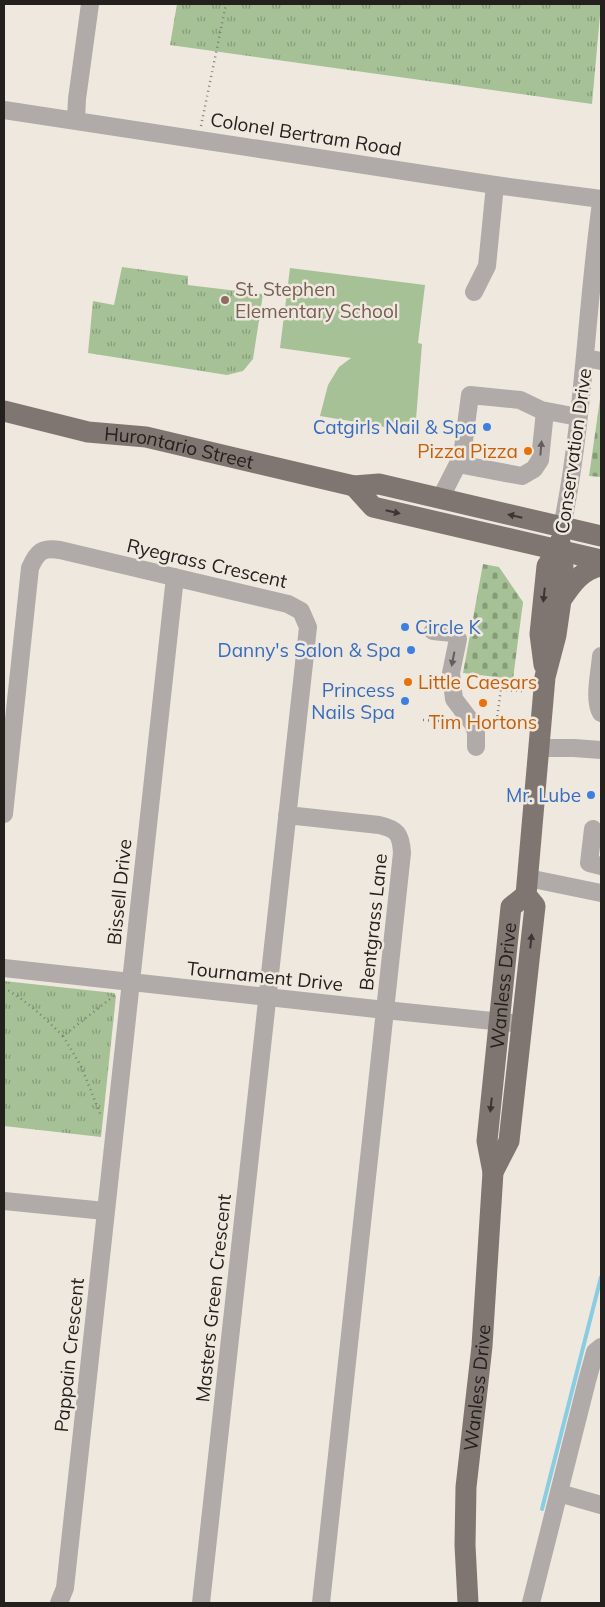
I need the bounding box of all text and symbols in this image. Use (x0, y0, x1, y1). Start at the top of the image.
street label: Colonel Bertram Road (209, 107, 403, 161)
place label: St. Stephen Elementary School (235, 277, 398, 323)
marker: St. Stephen Elementary School (219, 294, 231, 306)
street label: Conservation Drive (550, 367, 596, 535)
place label: Catgirls Nail & Spa (313, 415, 477, 439)
street label: Hurontario Street (103, 421, 256, 474)
marker: Catgirls Nail & Spa (481, 421, 493, 433)
place label: Pizza Pizza (417, 439, 518, 463)
one-way arrow (537, 440, 545, 456)
marker: Pizza Pizza (522, 445, 534, 457)
one-way arrow (385, 508, 400, 516)
one-way arrow (507, 512, 522, 520)
street label: Ryegrass Crescent (125, 533, 290, 593)
one-way arrow (540, 587, 548, 603)
place label: Circle K (415, 615, 482, 639)
marker: Circle K (399, 621, 411, 633)
place label: Danny's Salon & Spa (218, 638, 401, 662)
marker: Danny's Salon & Spa (405, 644, 417, 656)
one-way arrow (449, 652, 457, 667)
place label: Little Caesars (418, 670, 537, 694)
marker: Little Caesars (402, 676, 414, 688)
place label: Princess Nails Spa (311, 678, 395, 724)
marker: Princess Nails Spa (399, 695, 411, 707)
marker: Tim Hortons (477, 697, 489, 709)
place label: Tim Hortons (429, 710, 537, 734)
place label: Mr. Lube (506, 783, 581, 807)
marker: Mr. Lube (585, 789, 597, 801)
street label: Bissell Drive (101, 838, 137, 946)
street label: Bentgrass Lane (354, 852, 392, 992)
street label: Wanless Drive (484, 921, 521, 1050)
one-way arrow (527, 932, 535, 948)
street label: Tournament Drive (186, 956, 344, 996)
one-way arrow (486, 1097, 494, 1113)
street label: Masters Green Crescent (190, 1192, 236, 1403)
street label: Pappain Crescent (49, 1276, 89, 1433)
street label: Wanless Drive (458, 1324, 495, 1452)

